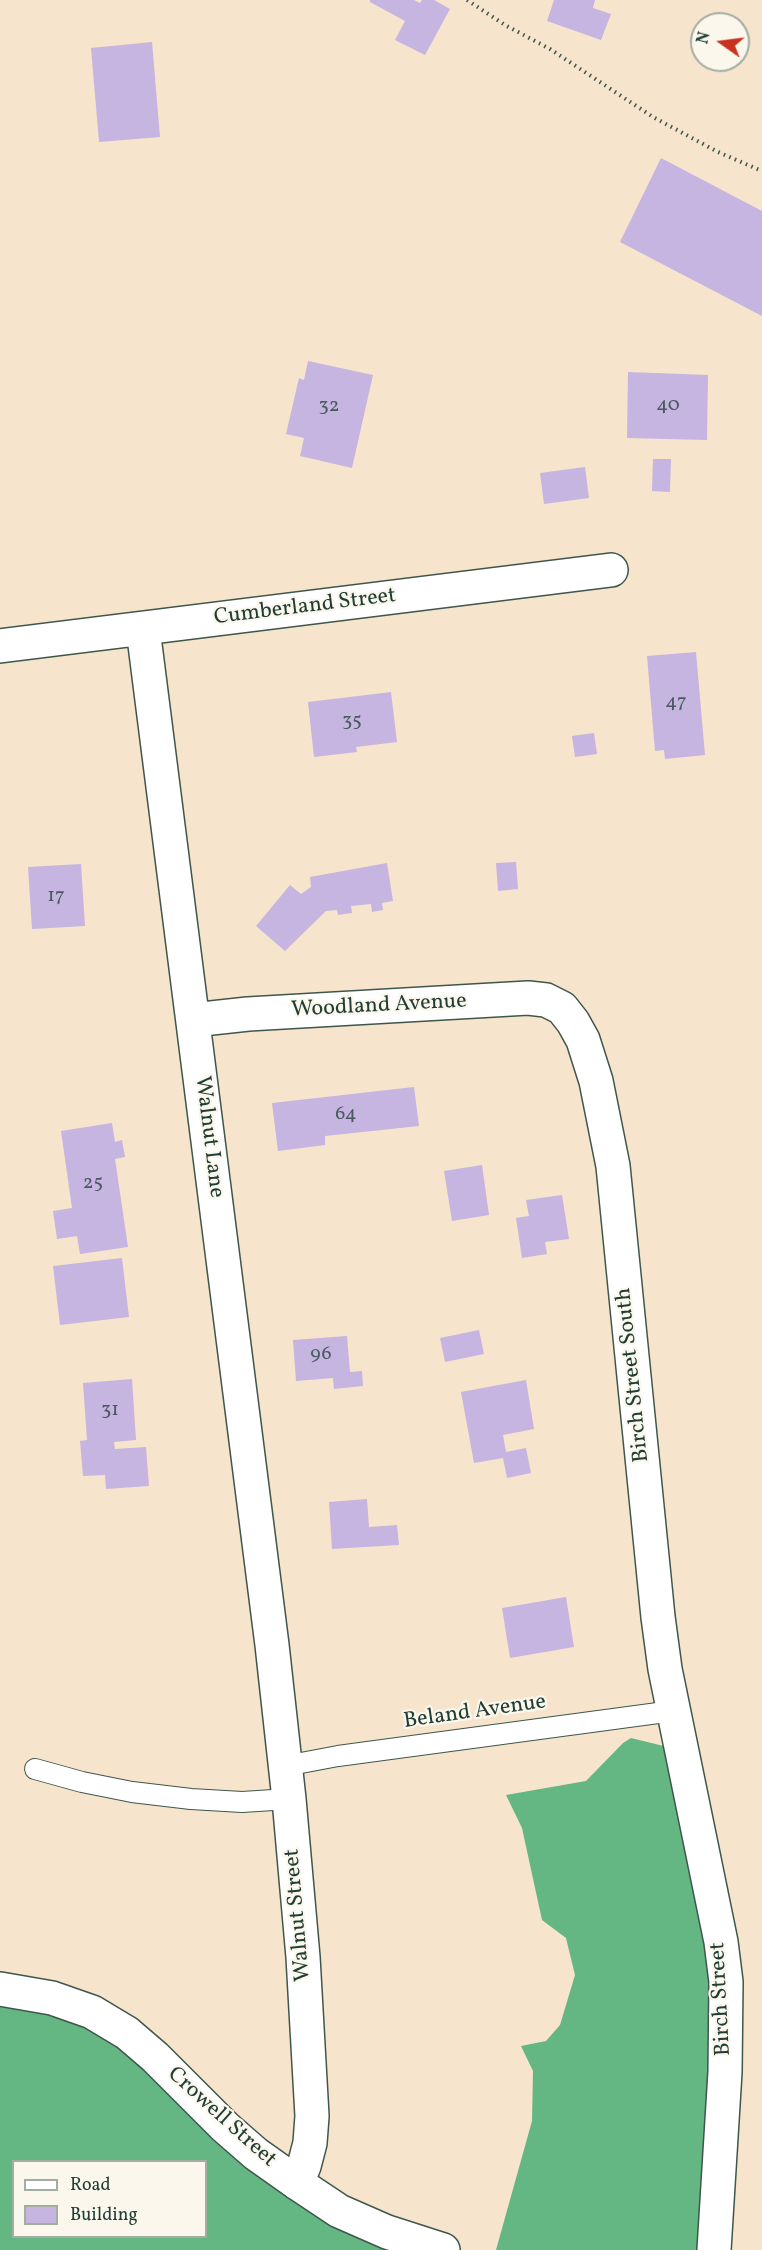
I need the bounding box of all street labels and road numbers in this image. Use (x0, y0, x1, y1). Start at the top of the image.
street label: Cumberland Street (213, 584, 397, 632)
street label: Woodland Avenue (291, 989, 467, 1025)
street label: Walnut Lane (187, 1075, 229, 1199)
street label: Birch Street South (612, 1286, 656, 1464)
street label: Beland Avenue (402, 1690, 548, 1736)
street label: Walnut Street (280, 1847, 318, 1983)
street label: Birch Street (706, 1941, 738, 2057)
street label: Crowell Street (161, 2062, 281, 2174)

